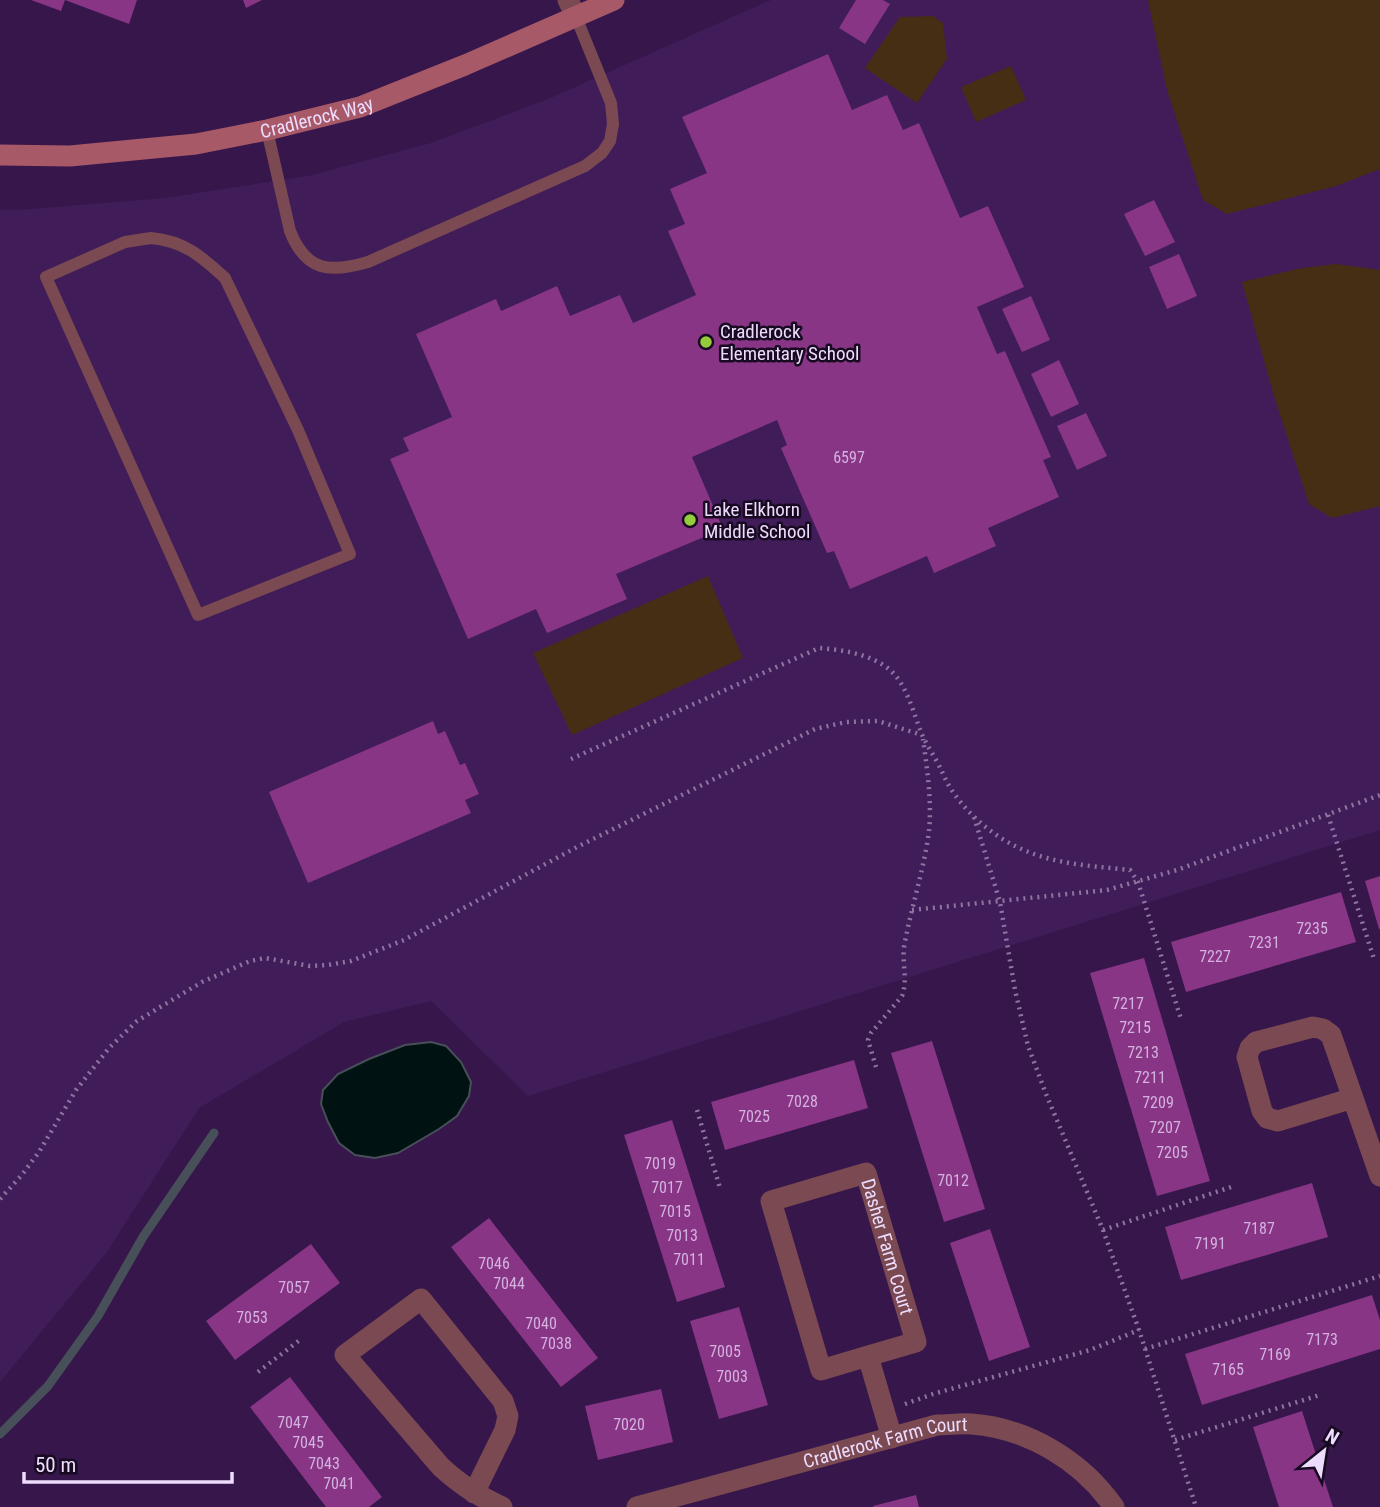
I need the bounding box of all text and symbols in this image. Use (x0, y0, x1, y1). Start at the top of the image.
street label: Cradlerock Way (258, 92, 377, 143)
place label: Cradlerock Elementary School (720, 320, 859, 365)
marker: Cradlerock Elementary School (698, 334, 714, 350)
house number: 6597 (833, 448, 865, 467)
place label: Lake Elkhorn Middle School (704, 498, 810, 543)
marker: Lake Elkhorn Middle School (682, 512, 698, 528)
house number: 7235 (1296, 919, 1328, 938)
house number: 7231 (1248, 933, 1280, 952)
house number: 7227 (1199, 947, 1231, 966)
house number: 7217 (1112, 994, 1144, 1013)
house number: 7215 (1119, 1018, 1151, 1037)
house number: 7213 (1127, 1043, 1159, 1062)
house number: 7211 (1134, 1068, 1166, 1087)
house number: 7028 (786, 1092, 818, 1111)
house number: 7209 (1142, 1093, 1174, 1112)
house number: 7025 (738, 1107, 770, 1126)
house number: 7207 (1149, 1118, 1181, 1137)
house number: 7205 (1156, 1143, 1188, 1162)
house number: 7019 (644, 1154, 676, 1173)
house number: 7012 (937, 1171, 969, 1190)
street label: Dasher Farm Court (856, 1176, 918, 1317)
house number: 7017 (651, 1178, 683, 1197)
house number: 7015 (659, 1202, 691, 1221)
house number: 7187 (1243, 1219, 1275, 1238)
house number: 7013 (666, 1226, 698, 1245)
house number: 7191 (1194, 1234, 1226, 1253)
house number: 7011 (673, 1250, 705, 1269)
house number: 7046 (478, 1254, 510, 1273)
house number: 7044 (493, 1274, 525, 1293)
house number: 7057 (278, 1278, 310, 1297)
house number: 7053 (236, 1308, 268, 1327)
house number: 7040 (525, 1314, 557, 1333)
house number: 7173 (1306, 1330, 1338, 1349)
house number: 7038 (540, 1334, 572, 1353)
house number: 7005 (709, 1342, 741, 1361)
house number: 7169 (1259, 1345, 1291, 1364)
house number: 7165 (1212, 1360, 1244, 1379)
house number: 7003 (716, 1367, 748, 1386)
house number: 7047 (277, 1413, 309, 1432)
street label: Cradlerock Farm Court (801, 1413, 967, 1473)
house number: 7020 (613, 1415, 645, 1434)
north arrow (1289, 1416, 1359, 1486)
text: N (1321, 1424, 1343, 1450)
house number: 7045 (292, 1433, 324, 1452)
scale bar (24, 1440, 233, 1484)
text: 50 m (35, 1453, 76, 1477)
house number: 7043 (308, 1454, 340, 1473)
house number: 7041 (323, 1474, 355, 1493)

